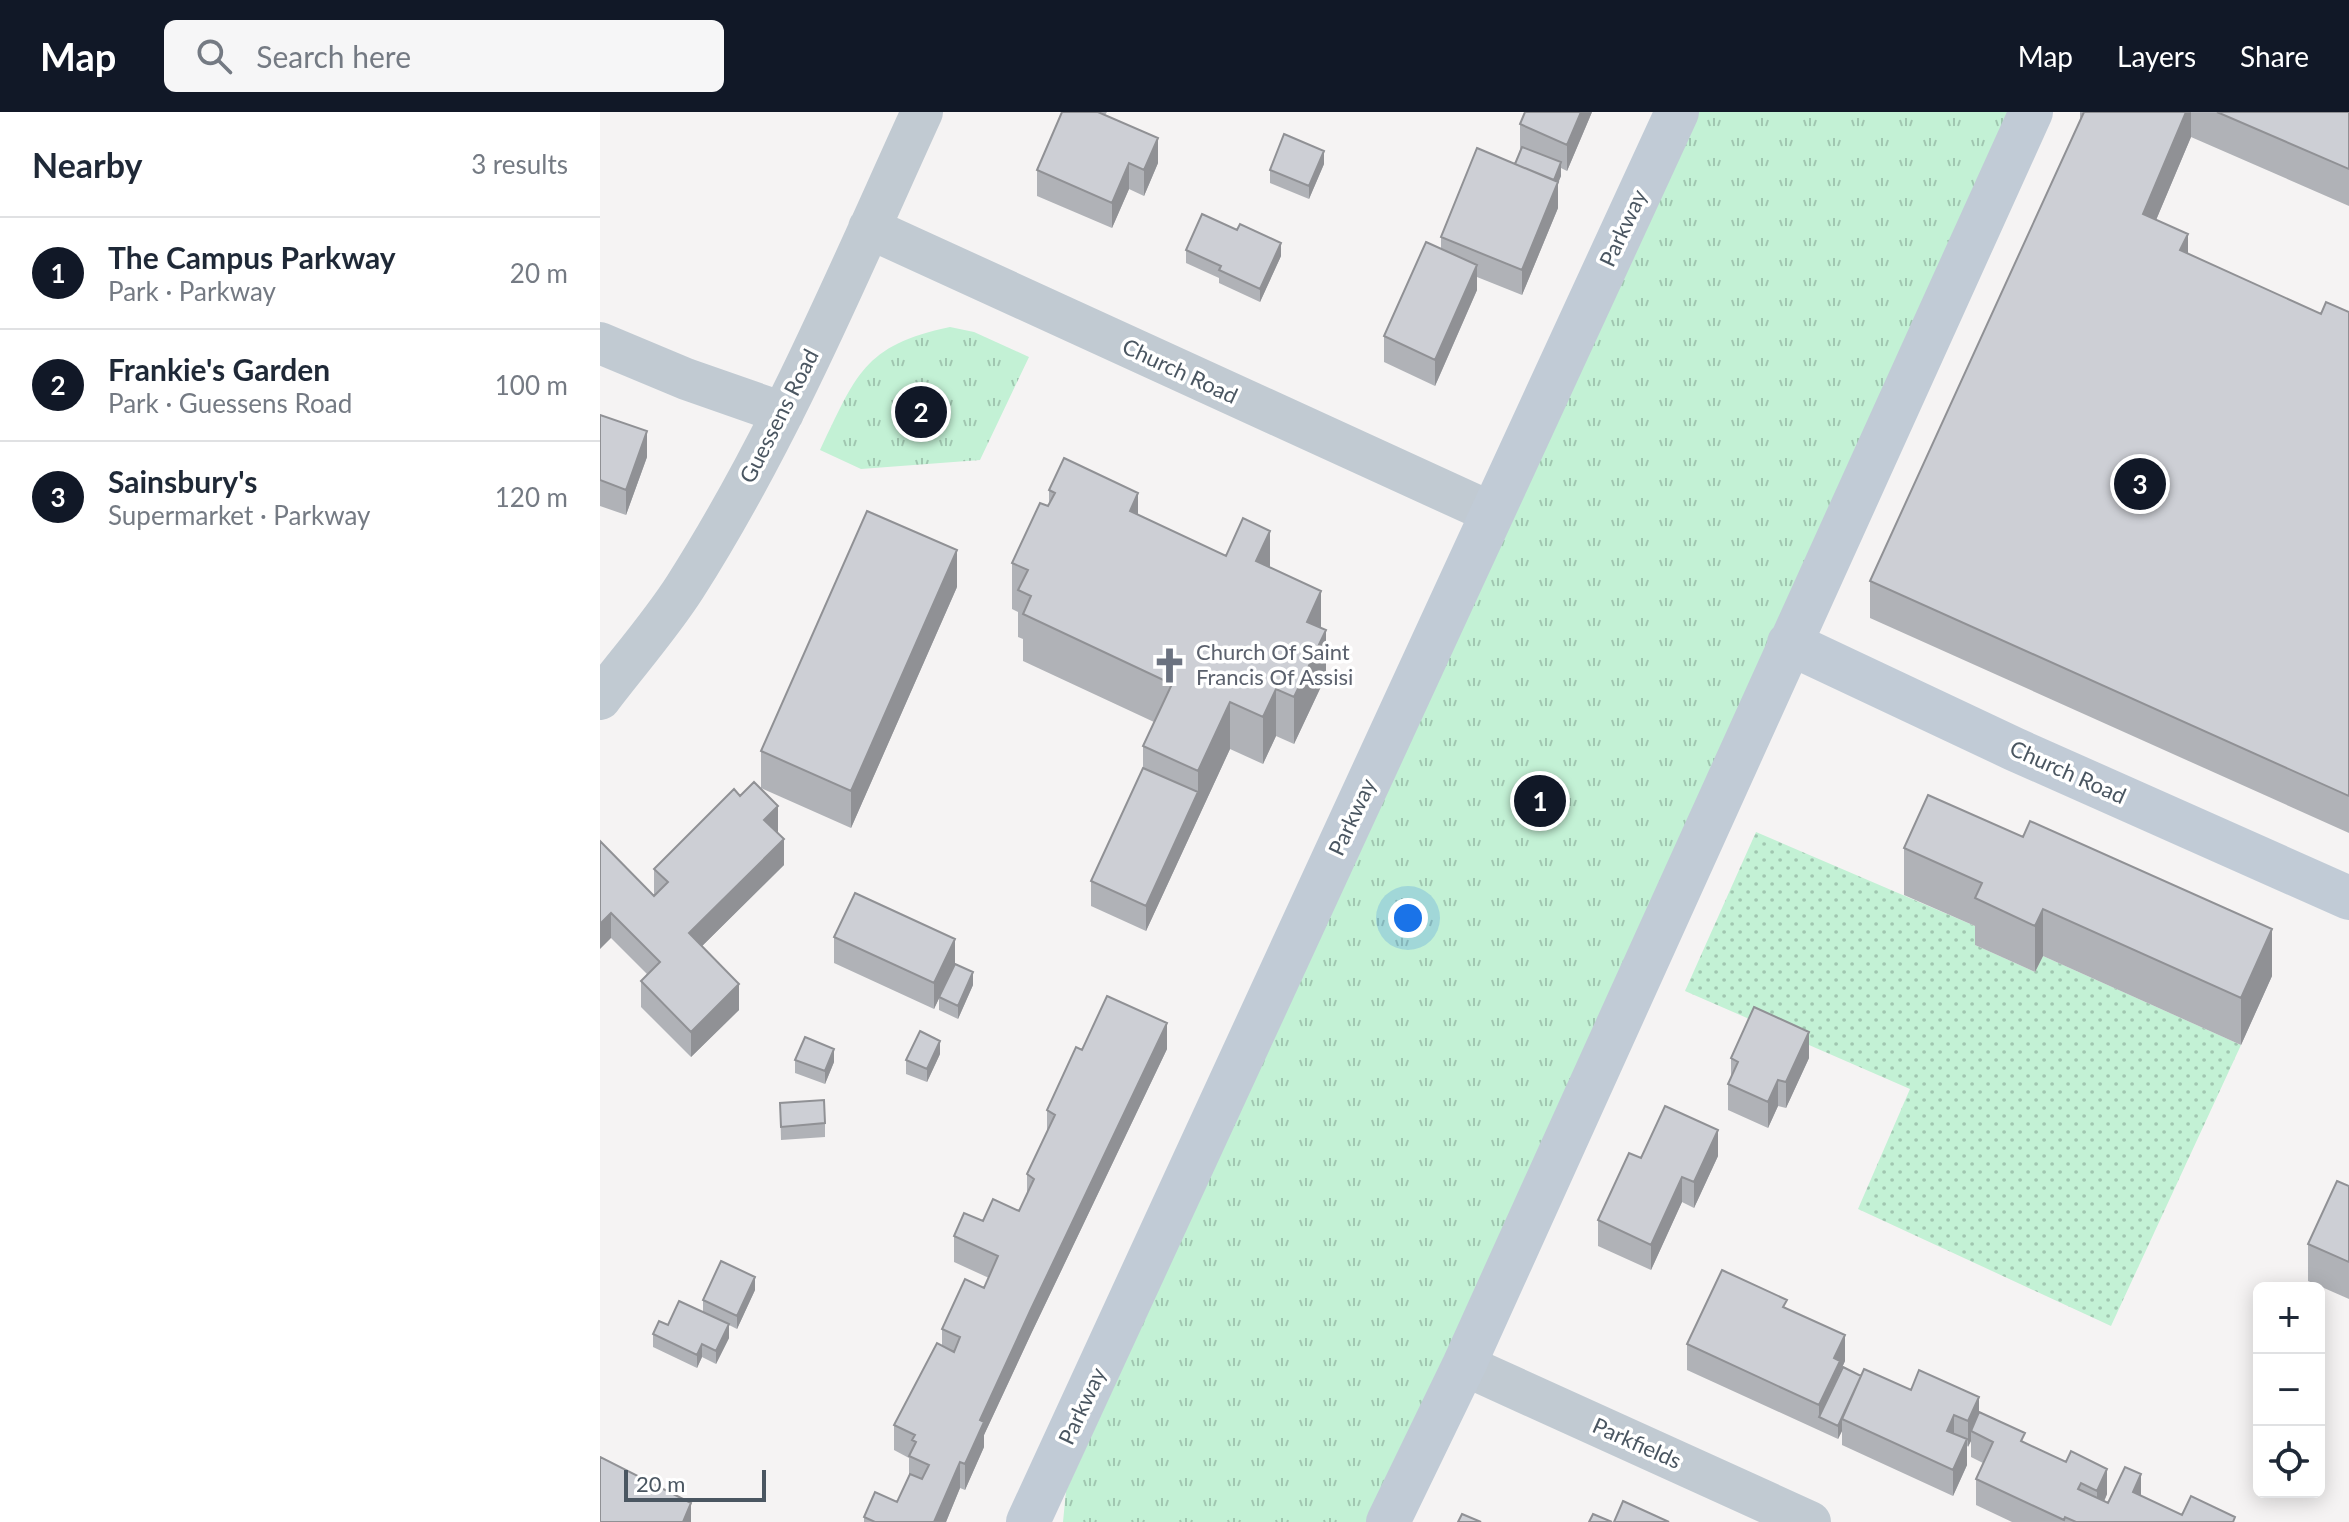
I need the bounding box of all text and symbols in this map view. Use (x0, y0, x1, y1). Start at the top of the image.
search box (164, 20, 724, 92)
text: Map (40, 33, 116, 79)
icon: search (192, 34, 236, 78)
text: Search here (256, 38, 411, 74)
text: Map (2018, 39, 2073, 73)
text: Layers (2117, 39, 2196, 73)
text: Share (2240, 39, 2309, 73)
text: Nearby (32, 144, 143, 185)
text: 3 results (471, 148, 568, 180)
street label: Parkway (1593, 184, 1652, 271)
text: The Campus Parkway (108, 239, 396, 275)
text: 1 (50, 257, 66, 289)
text: 20 m (510, 257, 568, 289)
text: Park · Parkway (108, 275, 276, 307)
street label: Church Road (1118, 332, 1242, 409)
street label: Guessens Road (733, 344, 824, 487)
text: Frankie's Garden (108, 351, 330, 387)
text: 2 (50, 369, 66, 401)
text: 100 m (495, 369, 568, 401)
pin: 2 (895, 382, 947, 442)
text: Park · Guessens Road (108, 387, 352, 419)
pin: 3 (2114, 454, 2166, 514)
text: Sainsbury's (108, 463, 257, 499)
text: 3 (50, 481, 66, 513)
text: 120 m (495, 481, 568, 513)
text: Supermarket · Parkway (108, 499, 370, 531)
place label: Church Of Saint Francis Of Assisi (1196, 638, 1353, 690)
church icon: Church Of Saint Francis Of Assisi (1151, 646, 1189, 684)
street label: Church Road (2006, 734, 2130, 809)
pin: 1 (1514, 771, 1566, 831)
street label: Parkway (1322, 773, 1381, 860)
your location (1388, 898, 1428, 938)
map controls (2253, 1282, 2325, 1498)
button: + (2253, 1282, 2325, 1354)
button: − (2253, 1354, 2325, 1426)
street label: Parkway (1052, 1362, 1111, 1449)
street label: Parkfields (1589, 1411, 1686, 1474)
button: locate (2253, 1426, 2325, 1498)
scale bar (624, 1466, 766, 1502)
text: 20 m (636, 1470, 685, 1497)

